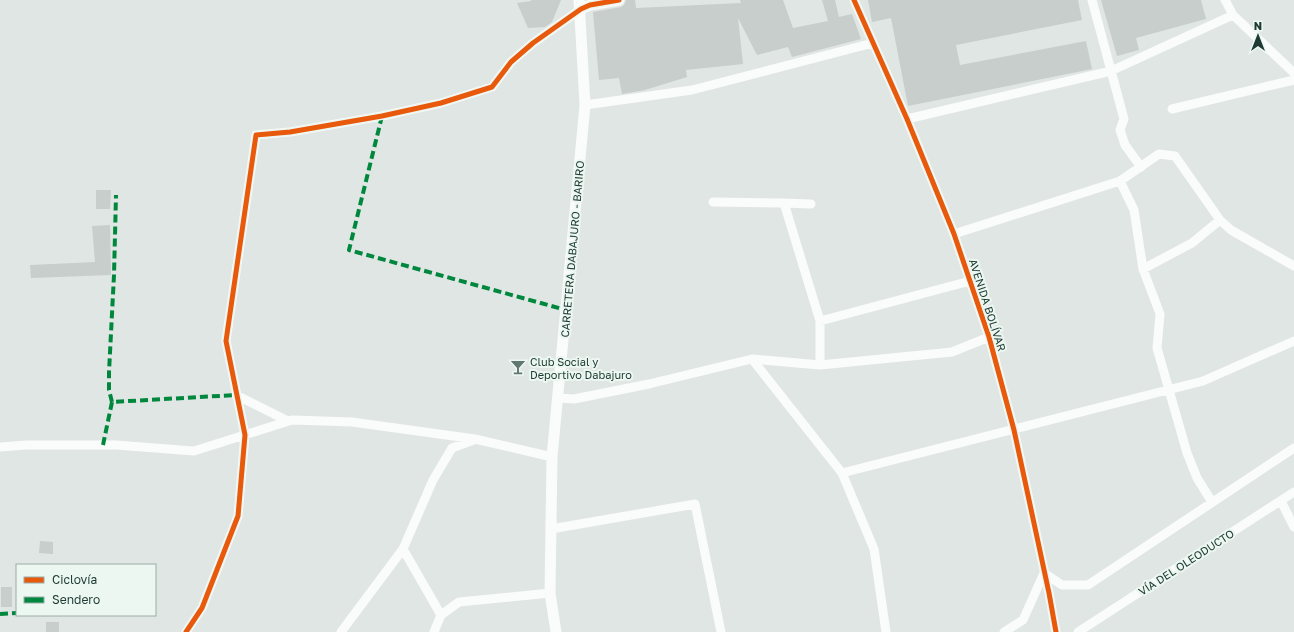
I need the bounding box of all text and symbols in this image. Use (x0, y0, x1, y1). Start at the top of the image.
north arrow (1238, 16, 1278, 56)
text: N (1254, 19, 1262, 32)
street label: CARRETERA DABAJURO - BARIRO (558, 160, 586, 338)
street label: AVENIDA BOLÍVAR (967, 257, 1009, 353)
place label: Club Social y Deportivo Dabajuro (530, 355, 632, 381)
bar icon: Club Social y Deportivo Dabajuro (509, 358, 527, 376)
street label: VÍA DEL OLEODUCTO (1136, 526, 1236, 598)
legend (16, 564, 156, 616)
text: Ciclovía (52, 572, 97, 587)
text: Sendero (52, 592, 100, 607)

